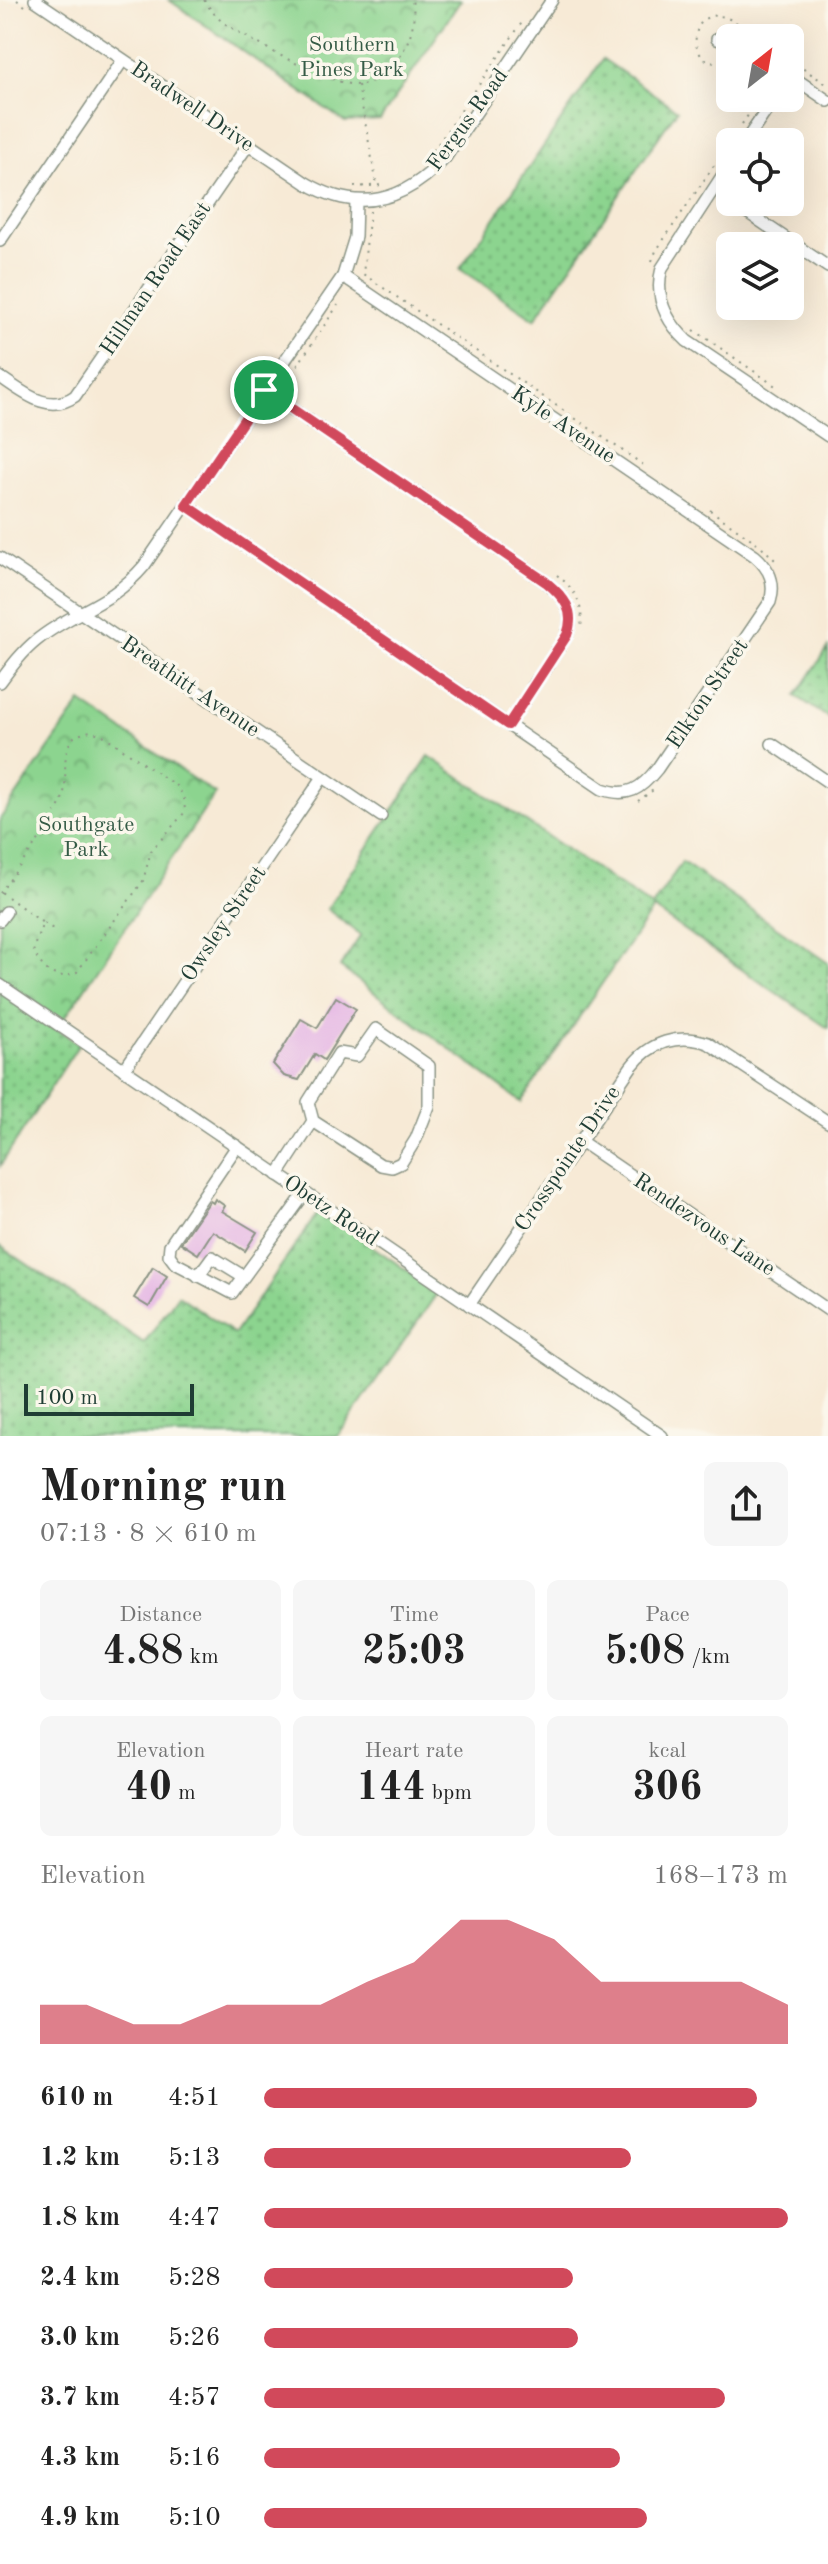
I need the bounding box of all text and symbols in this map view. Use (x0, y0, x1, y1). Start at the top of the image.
north arrow (716, 24, 804, 112)
map controls (716, 24, 804, 320)
park label: Southern Pines Park (300, 34, 404, 81)
street label: Bradwell Drive (126, 58, 258, 156)
street label: Fergus Road (424, 65, 512, 175)
button: locate (716, 128, 804, 216)
street label: Hillman Road East (97, 198, 215, 360)
button: layers (716, 232, 804, 320)
pin (230, 356, 298, 424)
icon: arrive (242, 368, 286, 412)
street label: Kyle Avenue (507, 382, 619, 468)
street label: Breathitt Avenue (117, 633, 263, 741)
street label: Elkton Street (663, 635, 753, 753)
park label: Southgate Park (38, 814, 134, 861)
street label: Owsley Street (177, 862, 271, 986)
street label: Crosspointe Drive (511, 1082, 625, 1236)
street label: Rendezvous Lane (629, 1170, 779, 1280)
street label: Obetz Road (280, 1171, 382, 1251)
scale bar (24, 1380, 194, 1416)
text: 100 m (36, 1387, 98, 1409)
button: share (704, 1462, 788, 1546)
text: Morning run (40, 1466, 287, 1510)
text: 07:13 · 8 × 610 m (40, 1521, 257, 1547)
text: Distance (119, 1604, 202, 1626)
text: Time (389, 1604, 439, 1626)
text: Pace (645, 1604, 690, 1626)
text: 4.88 (103, 1633, 184, 1673)
text: 25:03 (362, 1633, 466, 1673)
text: 5:08 (604, 1633, 685, 1673)
text: km (184, 1646, 219, 1668)
text: /km (685, 1646, 730, 1668)
text: Elevation (116, 1740, 205, 1762)
text: Heart rate (365, 1740, 463, 1762)
text: kcal (648, 1740, 686, 1762)
text: 40 (126, 1769, 172, 1809)
text: 144 (356, 1769, 426, 1809)
text: 306 (633, 1769, 702, 1809)
text: m (172, 1782, 196, 1804)
text: bpm (426, 1782, 472, 1804)
text: Elevation (40, 1863, 146, 1889)
text: 168–173 m (653, 1863, 788, 1889)
text: 610 m (40, 2085, 113, 2111)
text: 4:51 (168, 2085, 221, 2111)
text: 1.2 km (40, 2145, 120, 2171)
text: 5:13 (168, 2145, 221, 2171)
text: 1.8 km (40, 2205, 120, 2231)
text: 4:47 (168, 2205, 221, 2231)
text: 2.4 km (40, 2265, 120, 2291)
text: 5:28 (168, 2265, 221, 2291)
text: 3.0 km (40, 2325, 120, 2351)
text: 5:26 (168, 2325, 221, 2351)
text: 3.7 km (40, 2385, 120, 2411)
text: 4:57 (168, 2385, 221, 2411)
text: 4.3 km (40, 2445, 120, 2471)
text: 5:16 (168, 2445, 221, 2471)
text: 4.9 km (40, 2505, 120, 2531)
text: 5:10 (168, 2505, 221, 2531)

